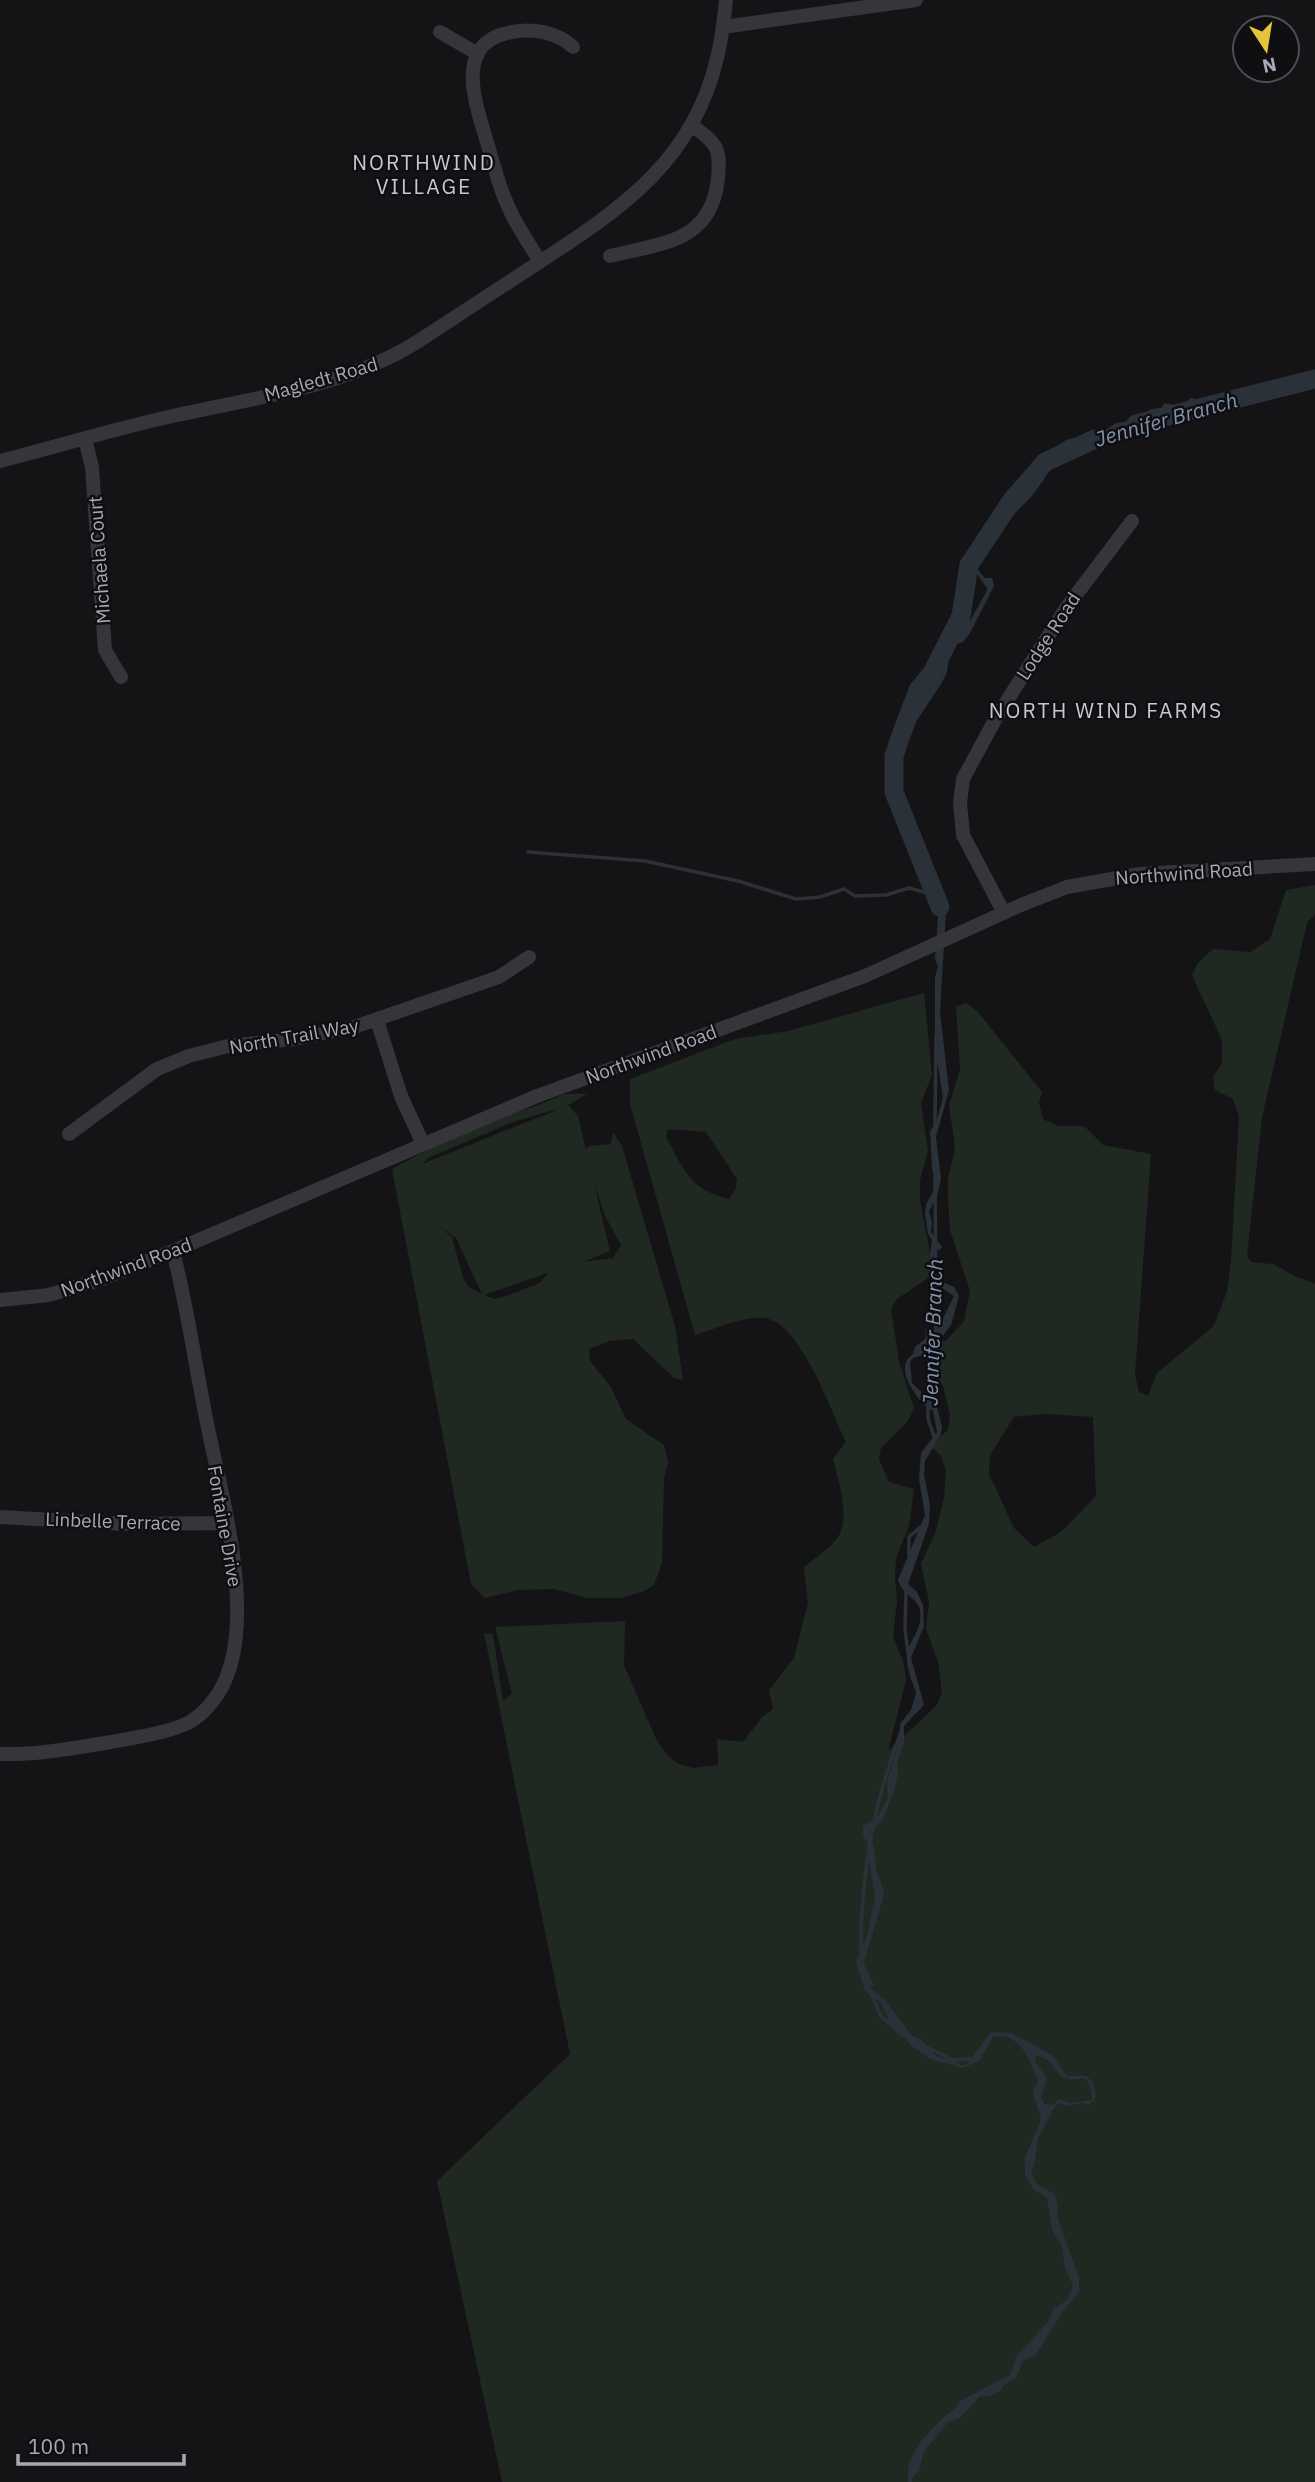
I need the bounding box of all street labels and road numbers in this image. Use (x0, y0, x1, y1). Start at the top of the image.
street label: Magledt Road (261, 351, 381, 407)
street label: Michaela Court (83, 495, 115, 625)
street label: Lodge Road (1011, 588, 1085, 684)
street label: Northwind Road (1114, 856, 1254, 890)
street label: North Trail Way (228, 1013, 361, 1059)
street label: Northwind Road (582, 1019, 720, 1089)
street label: Northwind Road (57, 1232, 195, 1302)
street label: Fontaine Drive (203, 1463, 247, 1589)
street label: Linbelle Terrace (45, 1507, 181, 1535)

